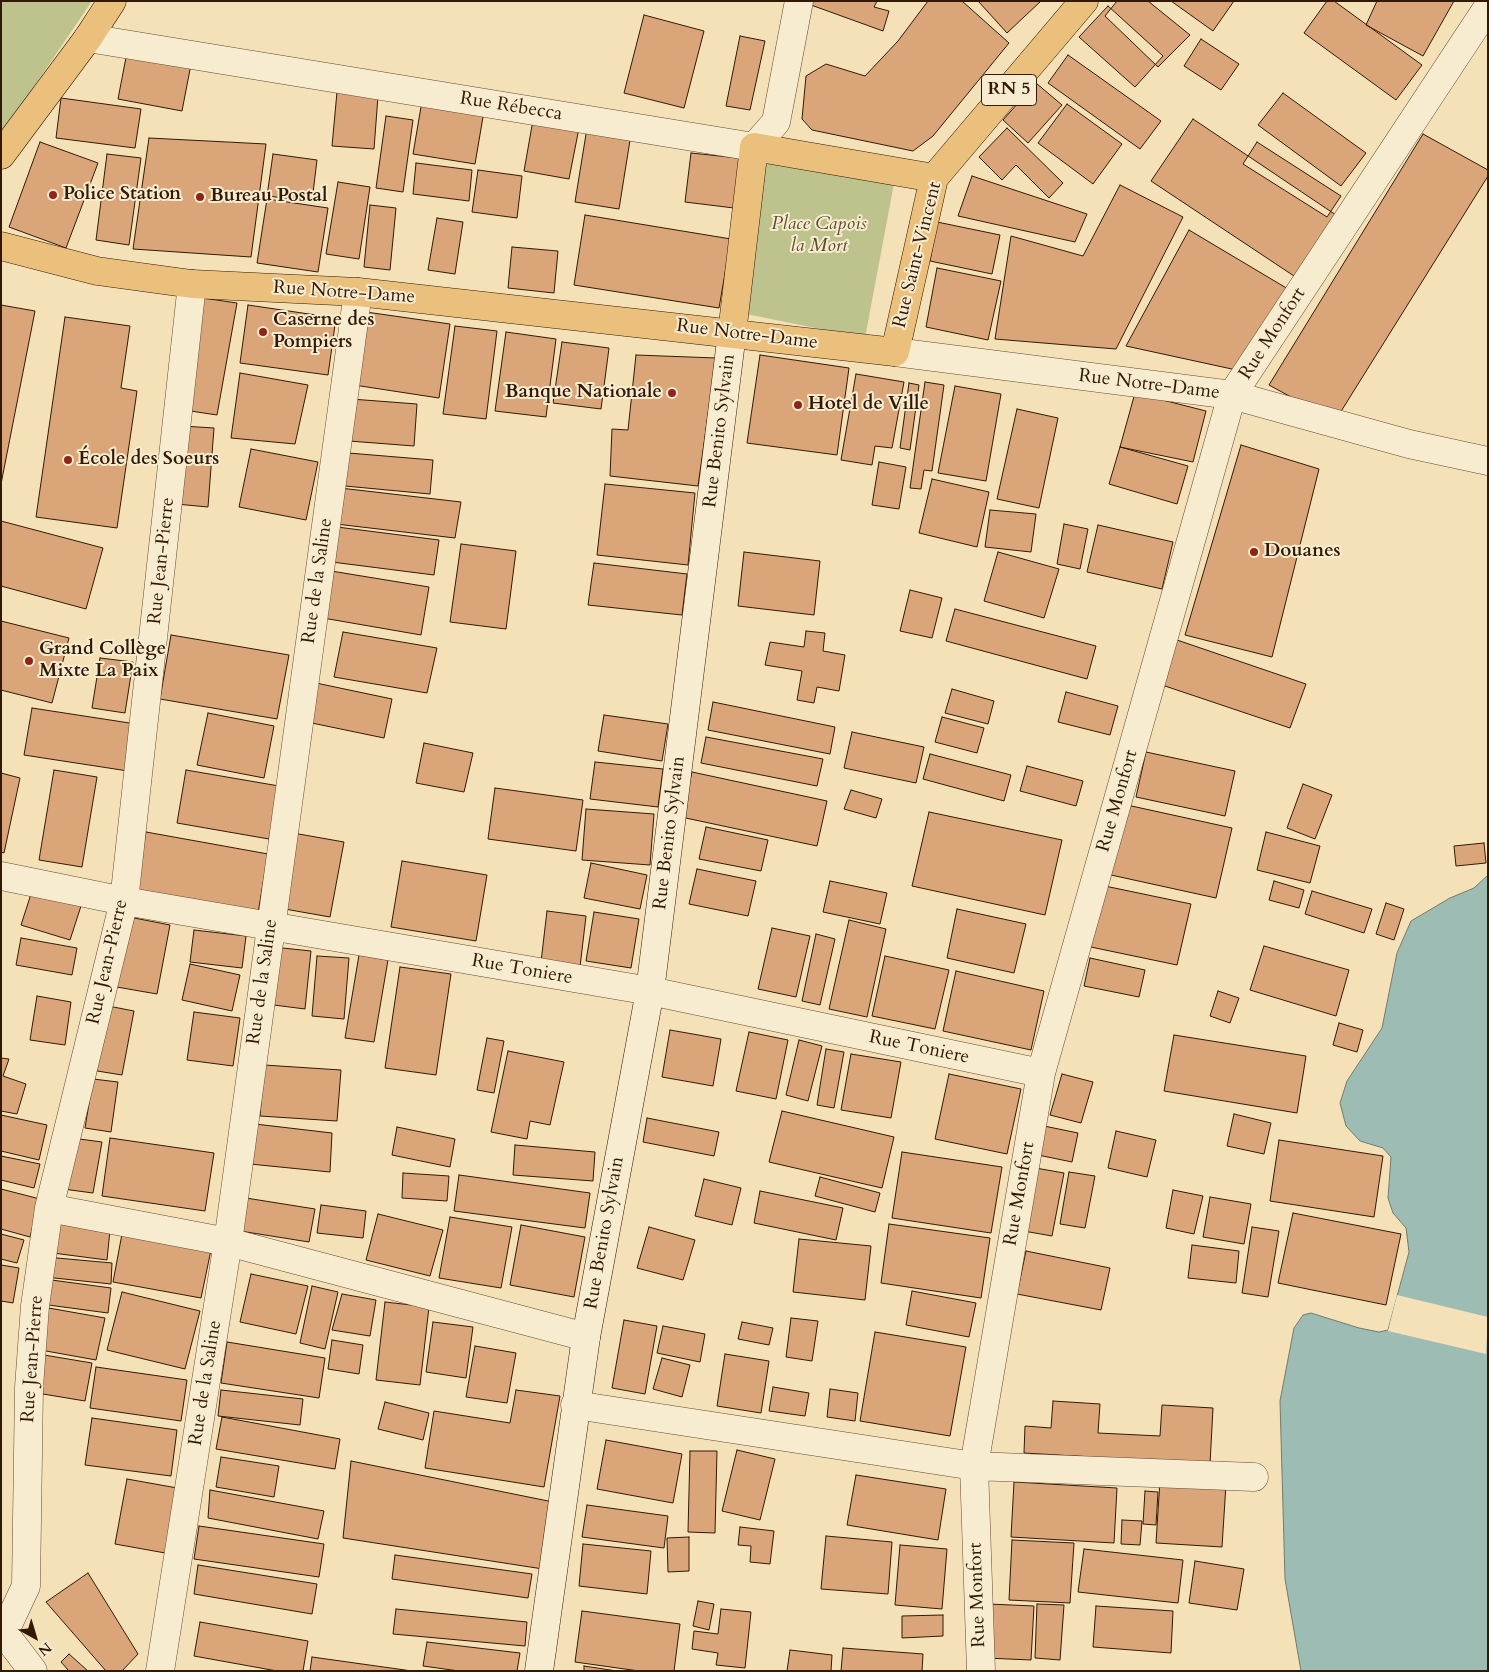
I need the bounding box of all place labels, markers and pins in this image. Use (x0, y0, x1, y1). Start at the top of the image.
place label: Police Station (63, 184, 181, 206)
place label: Bureau Postal (210, 186, 328, 208)
marker: Police Station (47, 189, 59, 201)
marker: Bureau Postal (194, 191, 206, 203)
place label: Caserne des Pompiers (273, 310, 374, 354)
marker: Caserne des Pompiers (257, 326, 269, 338)
place label: Banque Nationale (505, 382, 662, 404)
marker: Banque Nationale (666, 387, 678, 399)
place label: Hotel de Ville (808, 394, 929, 416)
marker: Hotel de Ville (792, 399, 804, 411)
place label: École des Soeurs (78, 449, 219, 471)
marker: École des Soeurs (62, 454, 74, 466)
place label: Douanes (1264, 541, 1341, 563)
marker: Douanes (1248, 546, 1260, 558)
place label: Grand Collège Mixte La Paix (39, 639, 166, 683)
marker: Grand Collège Mixte La Paix (23, 655, 35, 667)

